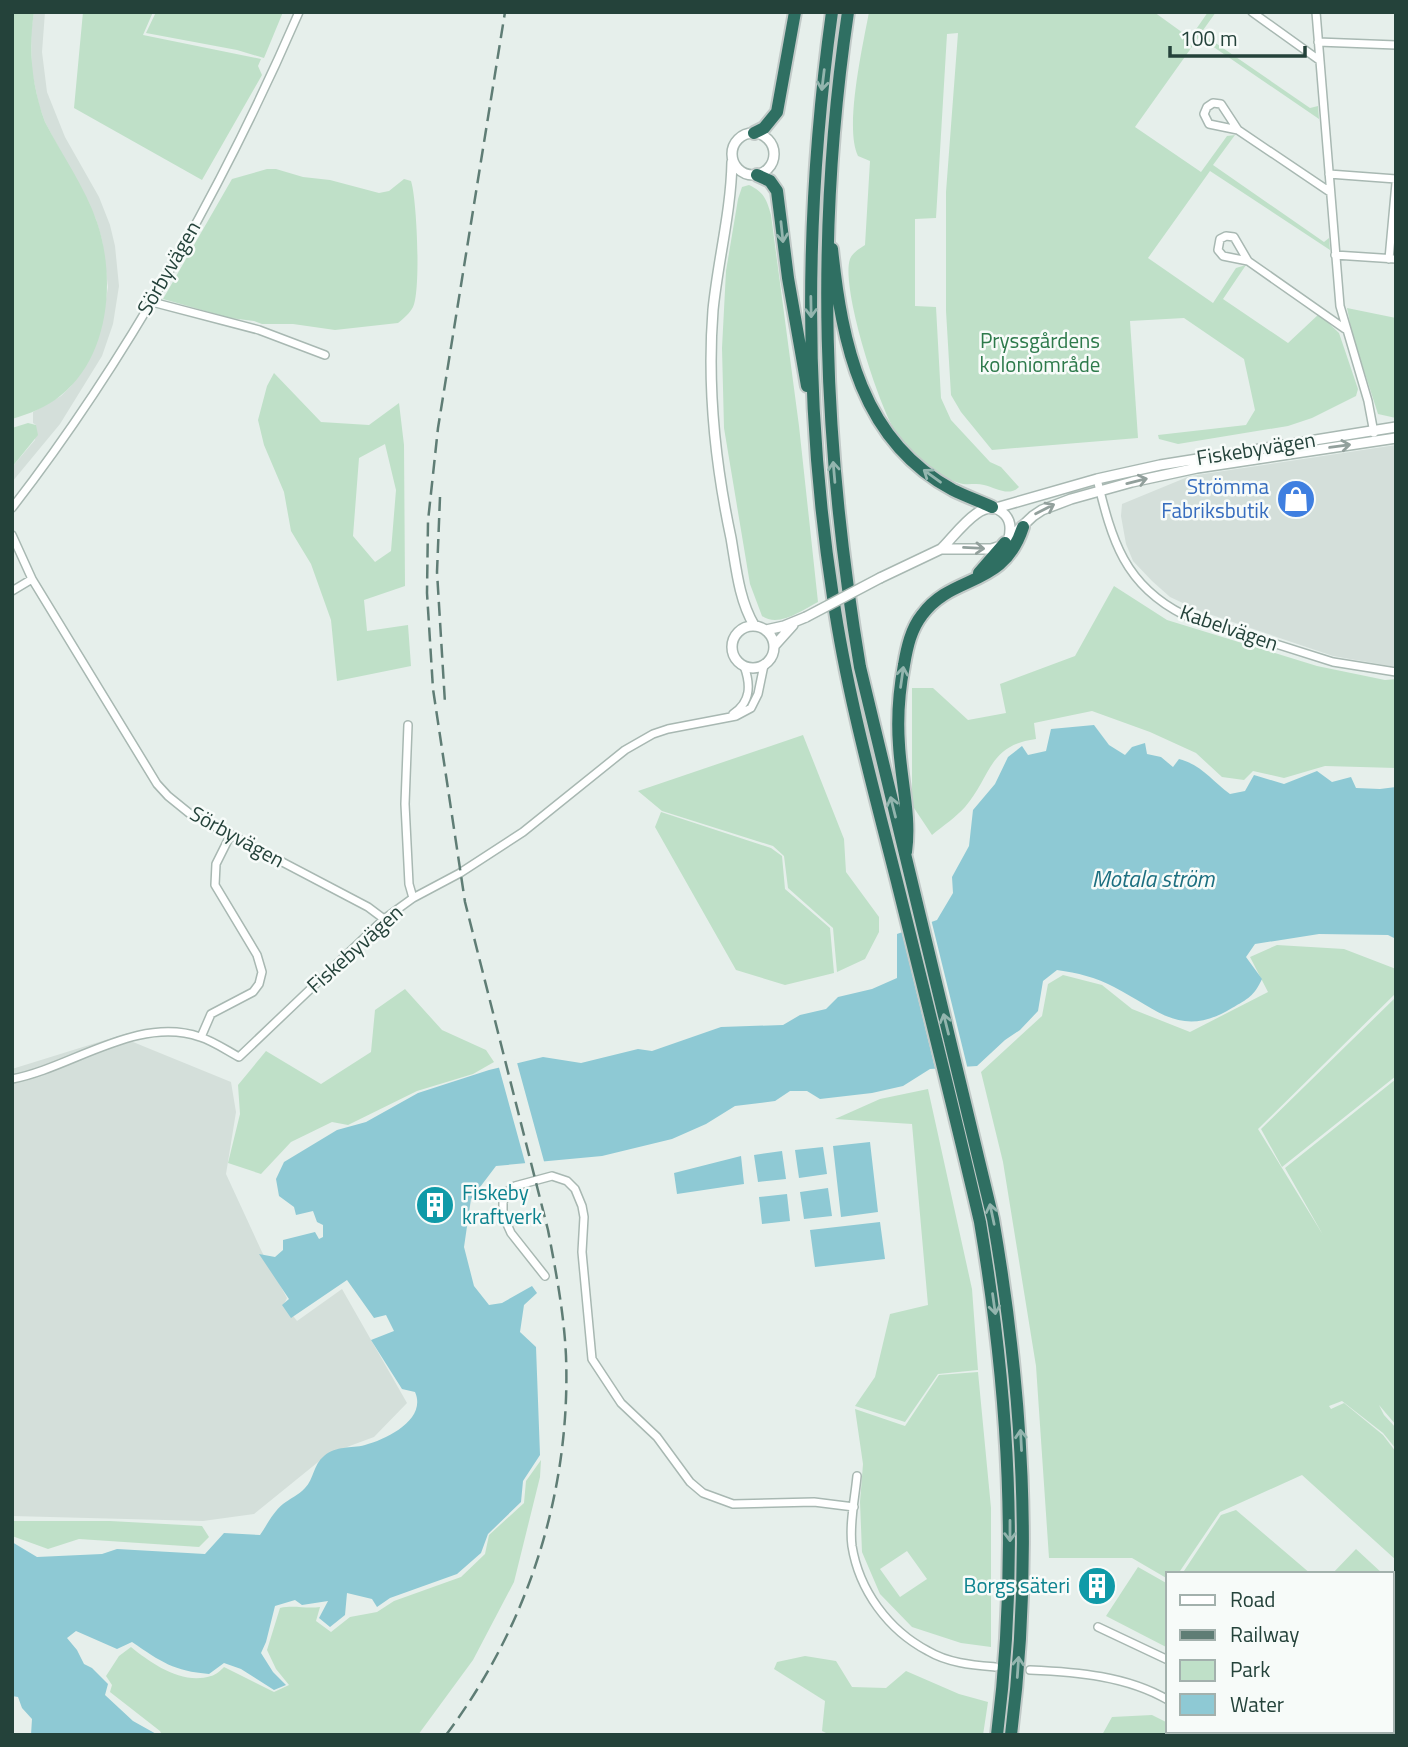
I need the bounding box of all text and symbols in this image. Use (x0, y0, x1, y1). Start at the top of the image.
scale bar (1170, 14, 1305, 58)
text: 100 m (1180, 22, 1237, 54)
one-way arrow (816, 68, 829, 91)
street label: Sörbyvägen (128, 215, 208, 320)
one-way arrow (776, 221, 789, 243)
one-way arrow (804, 295, 818, 318)
park label: Pryssgårdens koloniområde (980, 324, 1100, 380)
street label: Fiskebyvägen (1194, 423, 1318, 473)
one-way arrow (1328, 439, 1351, 452)
one-way arrow (827, 462, 840, 484)
one-way arrow (923, 468, 942, 483)
place label: Strömma Fabriksbutik (1161, 470, 1269, 526)
one-way arrow (1125, 474, 1148, 487)
shop icon: Strömma Fabriksbutik (1275, 478, 1317, 520)
one-way arrow (1034, 502, 1055, 516)
one-way arrow (962, 542, 985, 555)
street label: Kabelvägen (1176, 595, 1283, 659)
one-way arrow (896, 666, 909, 689)
street label: Sörbyvägen (184, 797, 291, 875)
one-way arrow (886, 797, 899, 819)
water label: Motala ström (1092, 861, 1216, 896)
street label: Fiskebyvägen (299, 896, 410, 1000)
one-way arrow (939, 1013, 953, 1036)
place label: Fiskeby kraftverk (462, 1176, 542, 1232)
building icon: Fiskeby kraftverk (414, 1184, 456, 1226)
one-way arrow (985, 1203, 998, 1226)
one-way arrow (988, 1292, 1001, 1315)
one-way arrow (1014, 1428, 1027, 1451)
one-way arrow (1003, 1519, 1017, 1542)
building icon: Borgs säteri (1076, 1565, 1118, 1607)
place label: Borgs säteri (964, 1569, 1070, 1601)
legend (1166, 1572, 1394, 1733)
text: Road (1230, 1583, 1275, 1615)
text: Railway (1230, 1618, 1299, 1650)
text: Park (1230, 1653, 1270, 1685)
one-way arrow (1012, 1656, 1025, 1679)
text: Water (1230, 1688, 1284, 1720)

